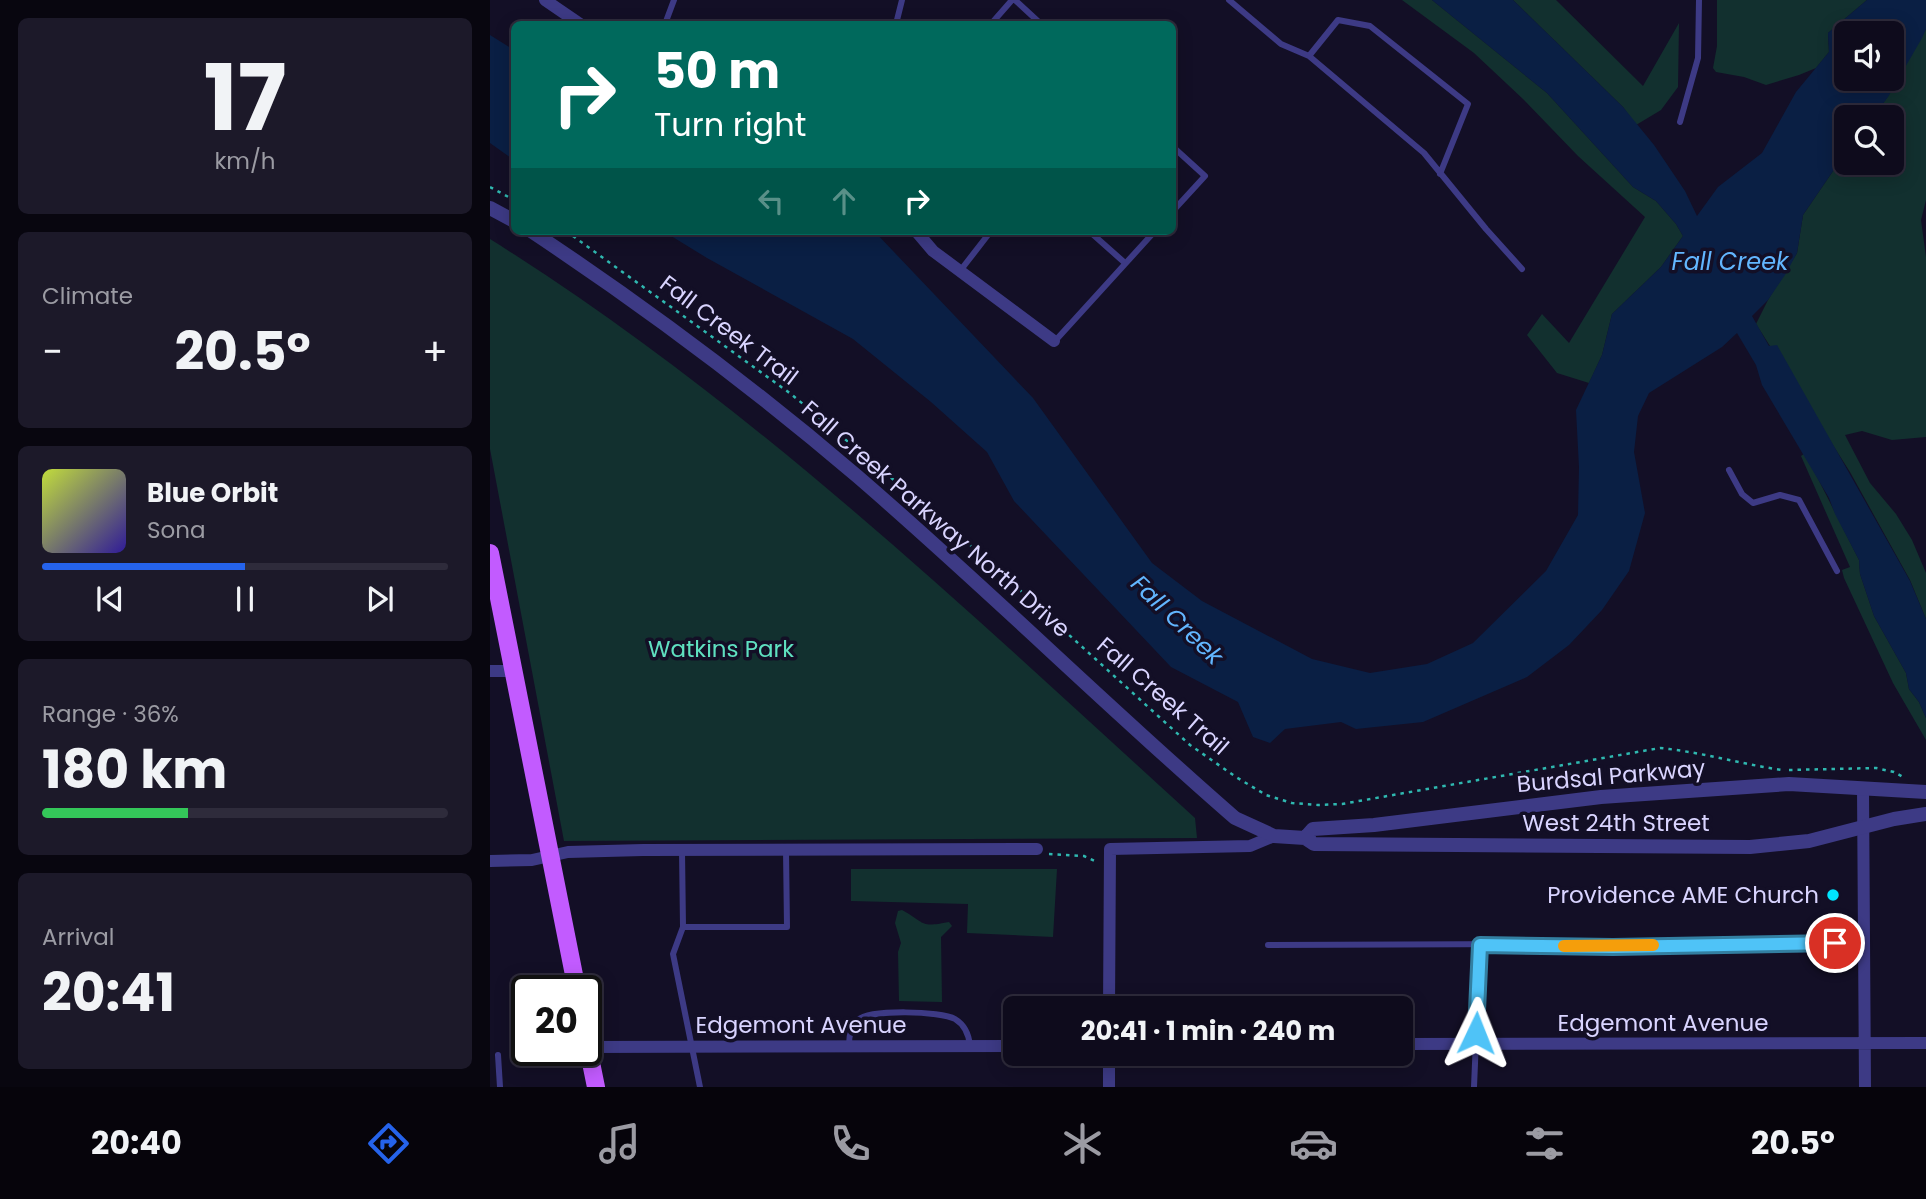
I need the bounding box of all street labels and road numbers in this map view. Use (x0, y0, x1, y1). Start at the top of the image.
street label: Fall Creek Trail (653, 267, 805, 393)
street label: Fall Creek Parkway North Drive (795, 393, 1077, 645)
street label: Fall Creek Trail (1090, 630, 1236, 762)
street label: Burdsal Parkway (1515, 752, 1707, 800)
street label: West 24th Street (1522, 807, 1710, 839)
street label: Edgemont Avenue (1557, 1007, 1769, 1039)
street label: Edgemont Avenue (695, 1009, 907, 1041)

